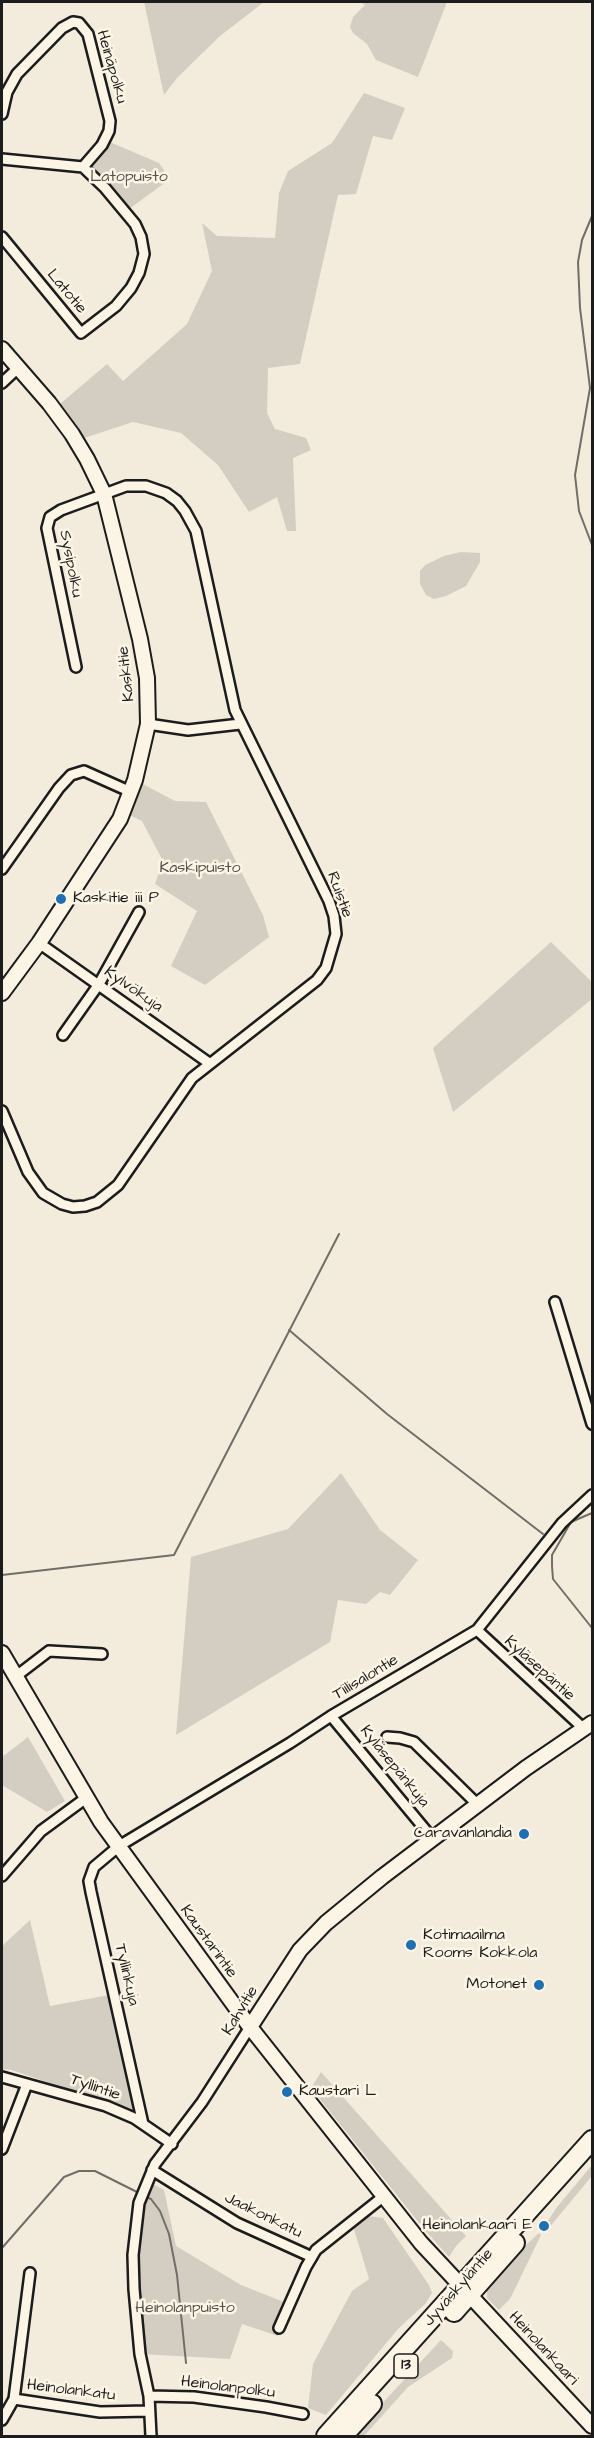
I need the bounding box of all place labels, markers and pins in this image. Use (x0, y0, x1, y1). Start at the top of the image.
place label: Kaskitie iii P (73, 889, 159, 909)
marker: Kaskitie iii P (54, 892, 68, 906)
place label: Caravanlandia (414, 1824, 512, 1844)
marker: Caravanlandia (517, 1827, 531, 1841)
place label: Kotimaailma Rooms Kokkola (423, 1926, 537, 1964)
marker: Kotimaailma Rooms Kokkola (404, 1938, 418, 1952)
place label: Motonet (466, 1975, 527, 1995)
marker: Motonet (532, 1978, 546, 1992)
place label: Kaustari L (299, 2082, 376, 2102)
marker: Kaustari L (280, 2085, 294, 2099)
place label: Heinolankaari E (422, 2216, 532, 2236)
marker: Heinolankaari E (537, 2219, 551, 2233)

